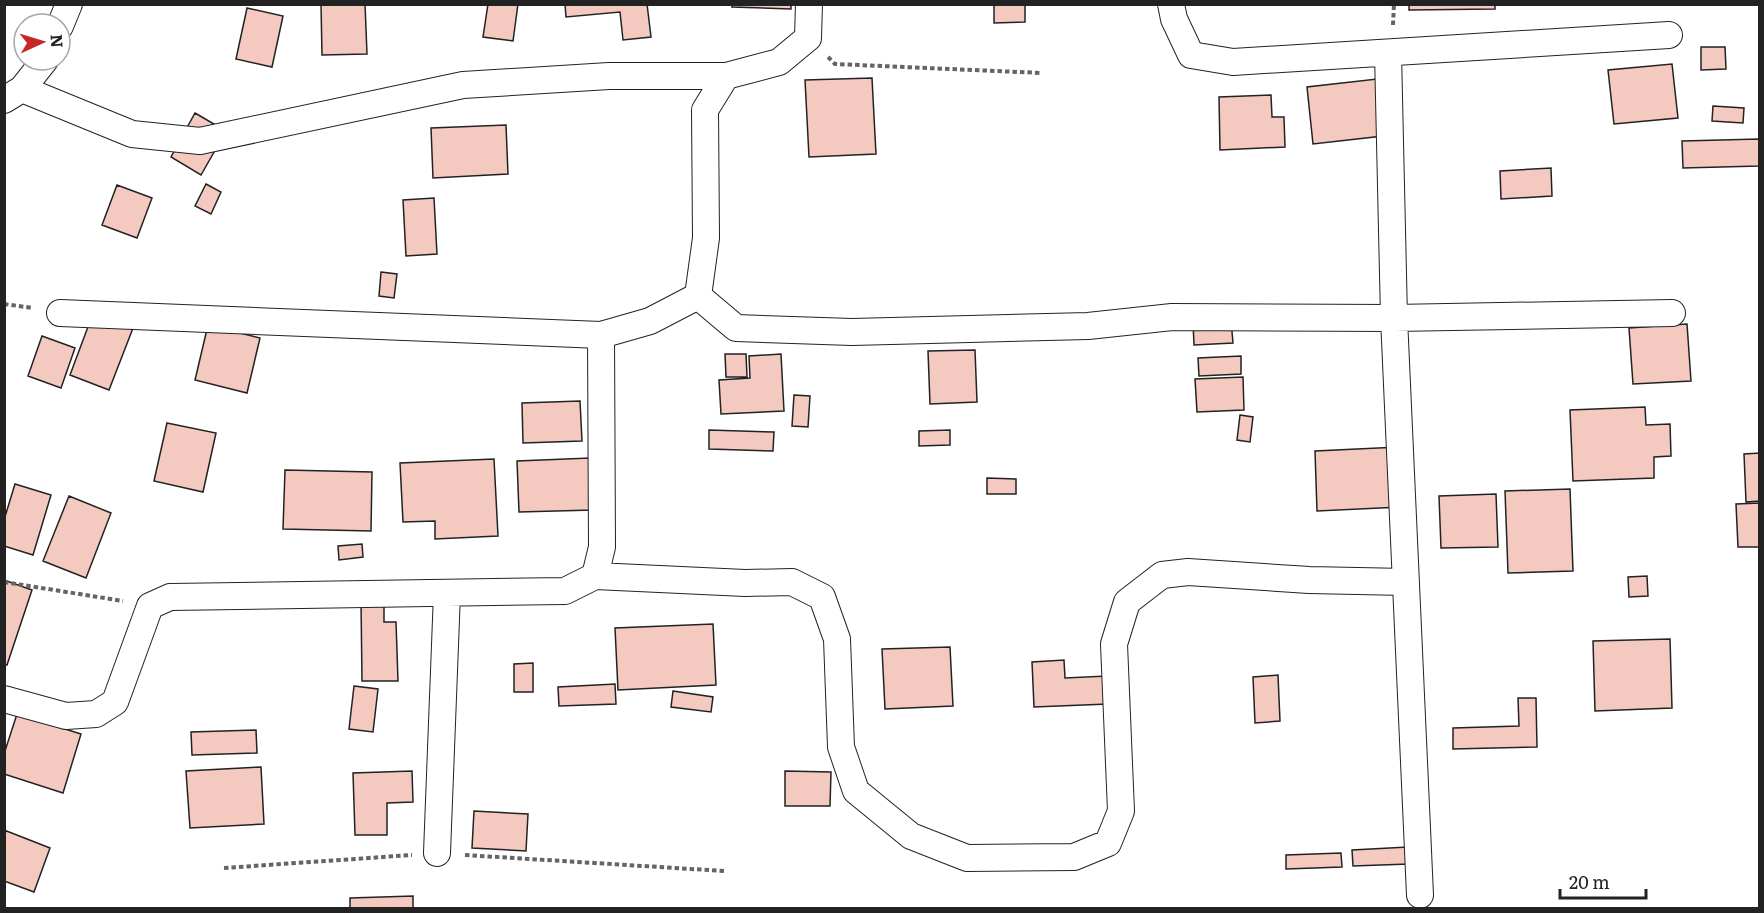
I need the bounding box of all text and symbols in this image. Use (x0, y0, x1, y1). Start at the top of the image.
north arrow (12, 12, 72, 72)
text: N (46, 33, 70, 48)
scale bar (1560, 862, 1646, 900)
text: 20 m (1569, 868, 1610, 895)

